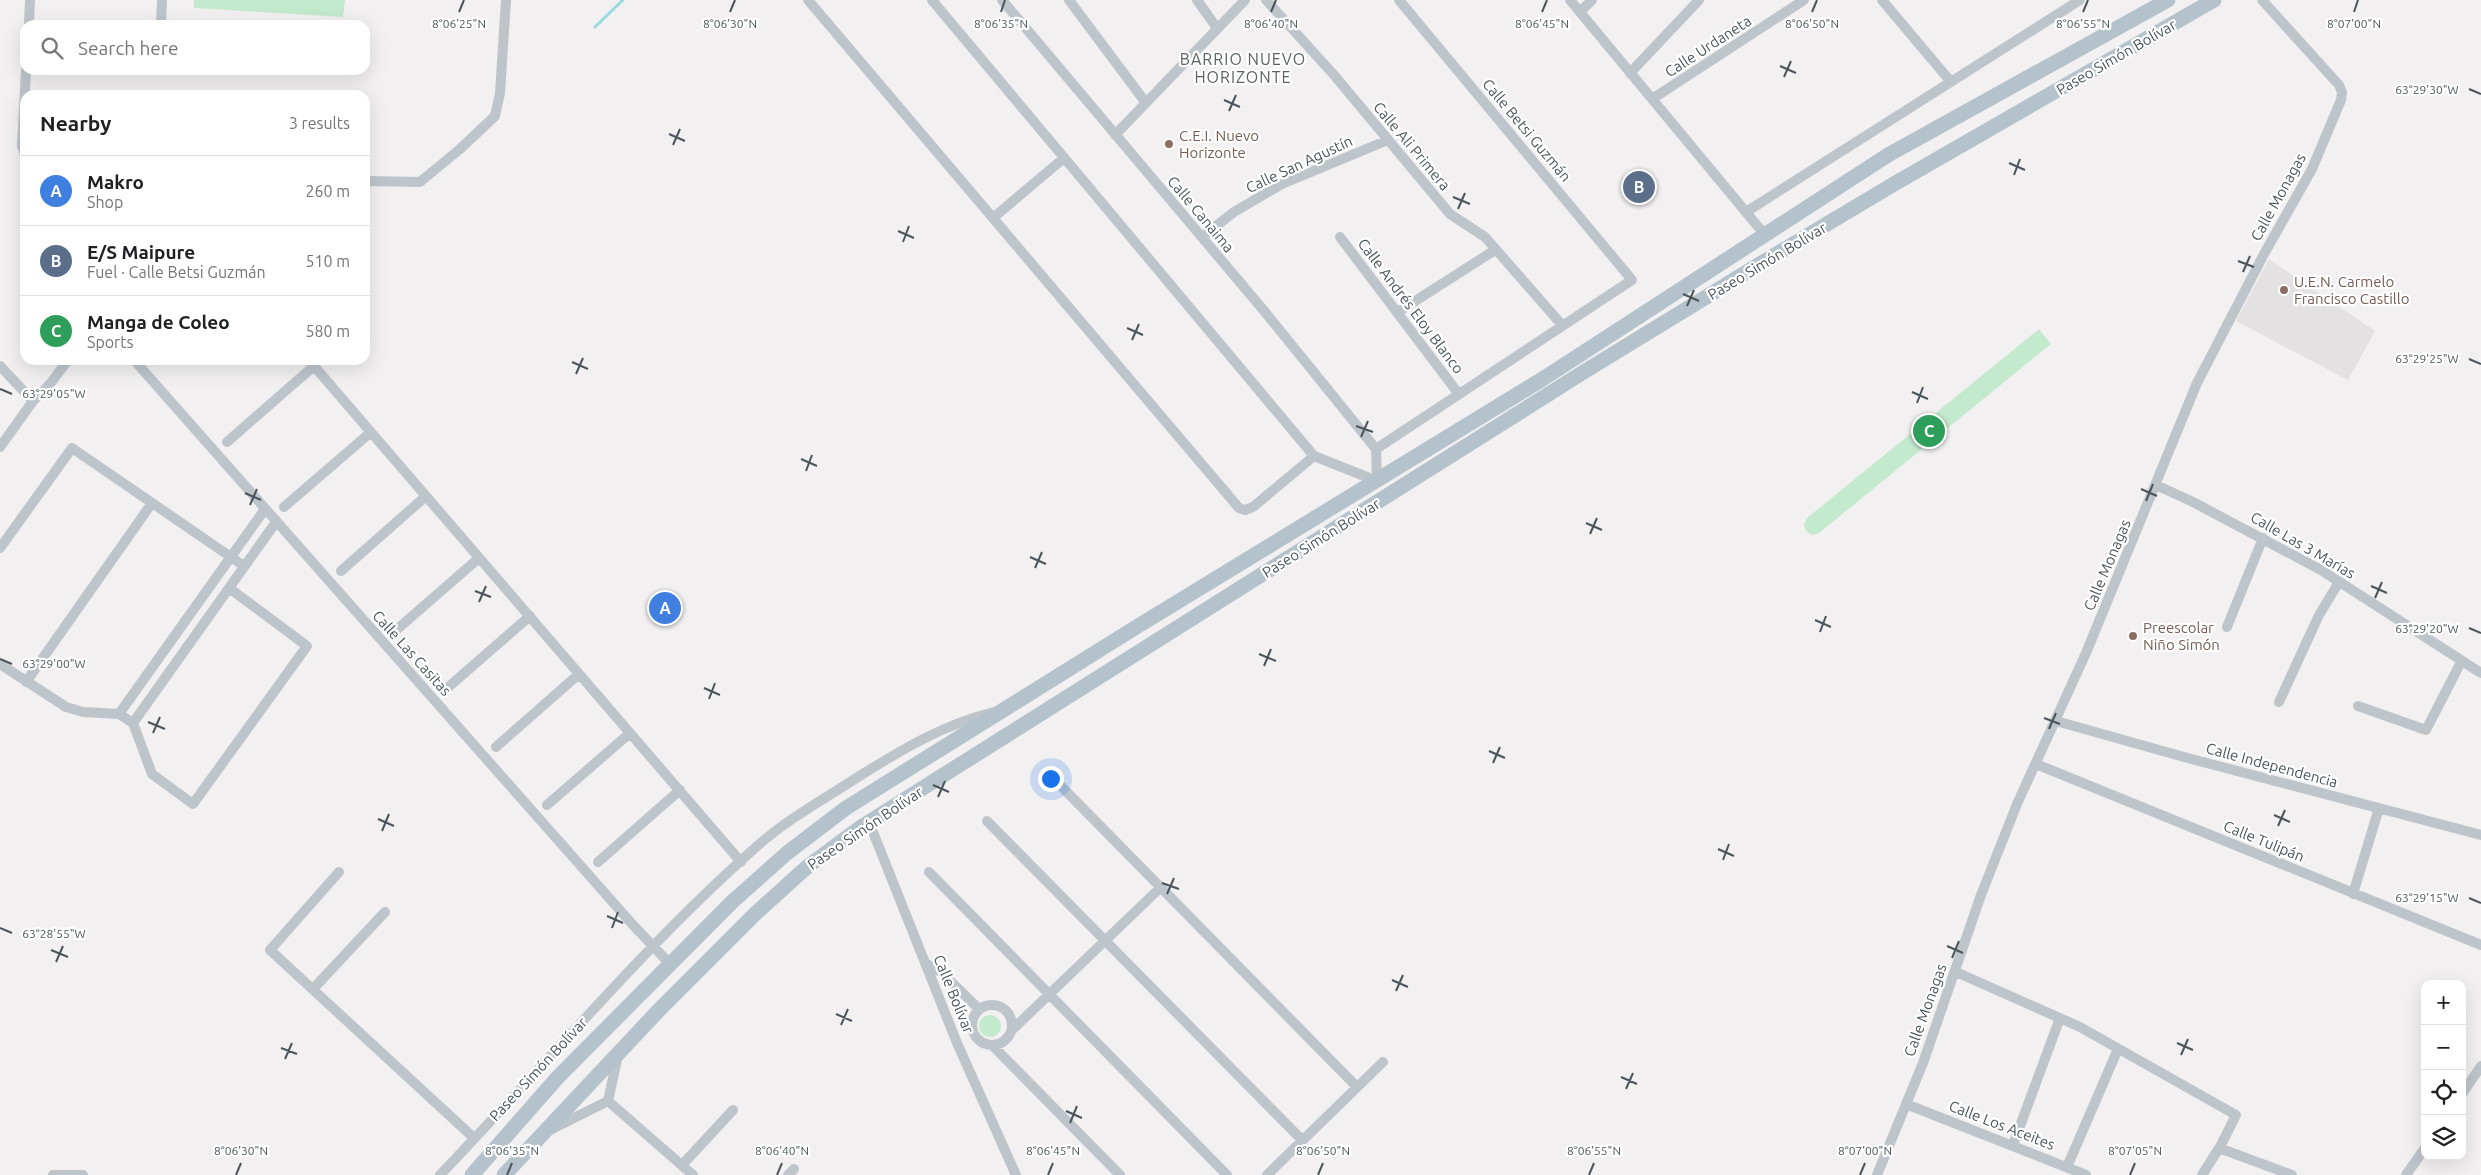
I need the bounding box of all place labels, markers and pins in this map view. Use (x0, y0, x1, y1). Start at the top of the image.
place label: C.E.I. Nuevo Horizonte (1179, 127, 1259, 161)
marker: C.E.I. Nuevo Horizonte (1163, 138, 1175, 150)
pin: B (1623, 168, 1655, 206)
place label: U.E.N. Carmelo Francisco Castillo (2294, 273, 2409, 307)
marker: U.E.N. Carmelo Francisco Castillo (2278, 284, 2290, 296)
pin: C (1913, 412, 1945, 450)
pin: A (649, 589, 681, 627)
place label: Preescolar Niño Simón (2143, 619, 2220, 653)
marker: Preescolar Niño Simón (2127, 630, 2139, 642)

